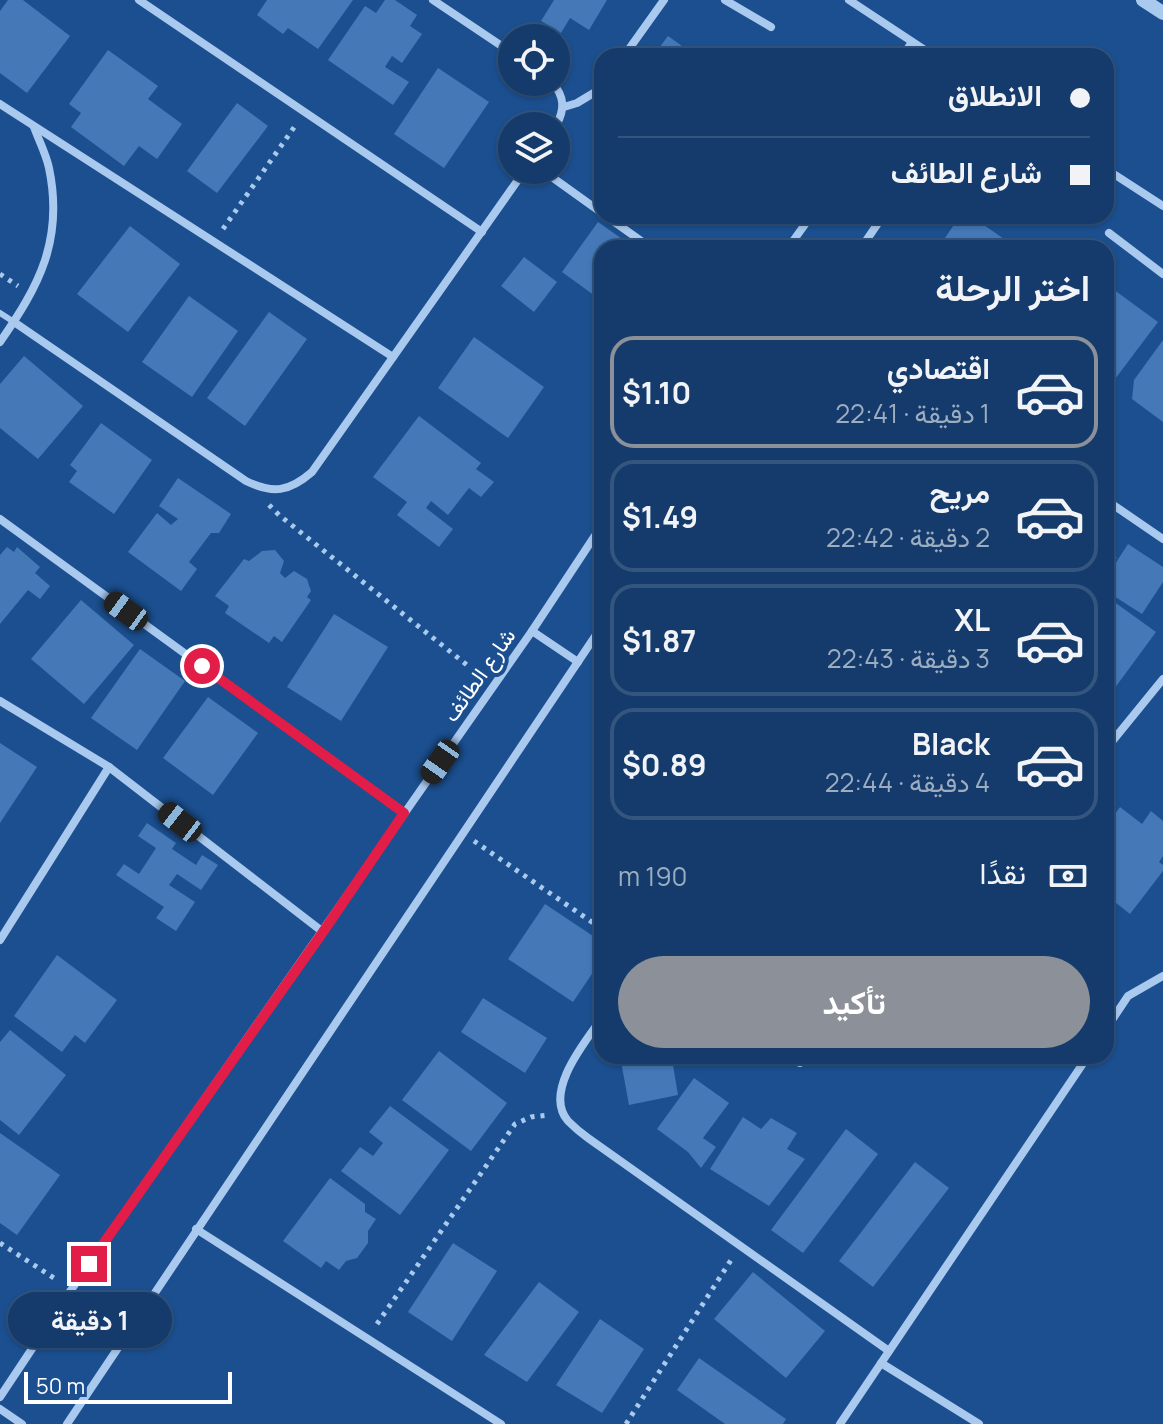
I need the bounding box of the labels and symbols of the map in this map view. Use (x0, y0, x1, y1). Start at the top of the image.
car (100, 587, 152, 635)
street label: شارع الطائف (436, 622, 522, 728)
route start (184, 648, 220, 684)
car (416, 735, 464, 789)
car (154, 798, 206, 846)
route end (71, 1246, 107, 1282)
callout: 1 دقيقة (7, 1292, 171, 1348)
scale bar (24, 1368, 232, 1404)

